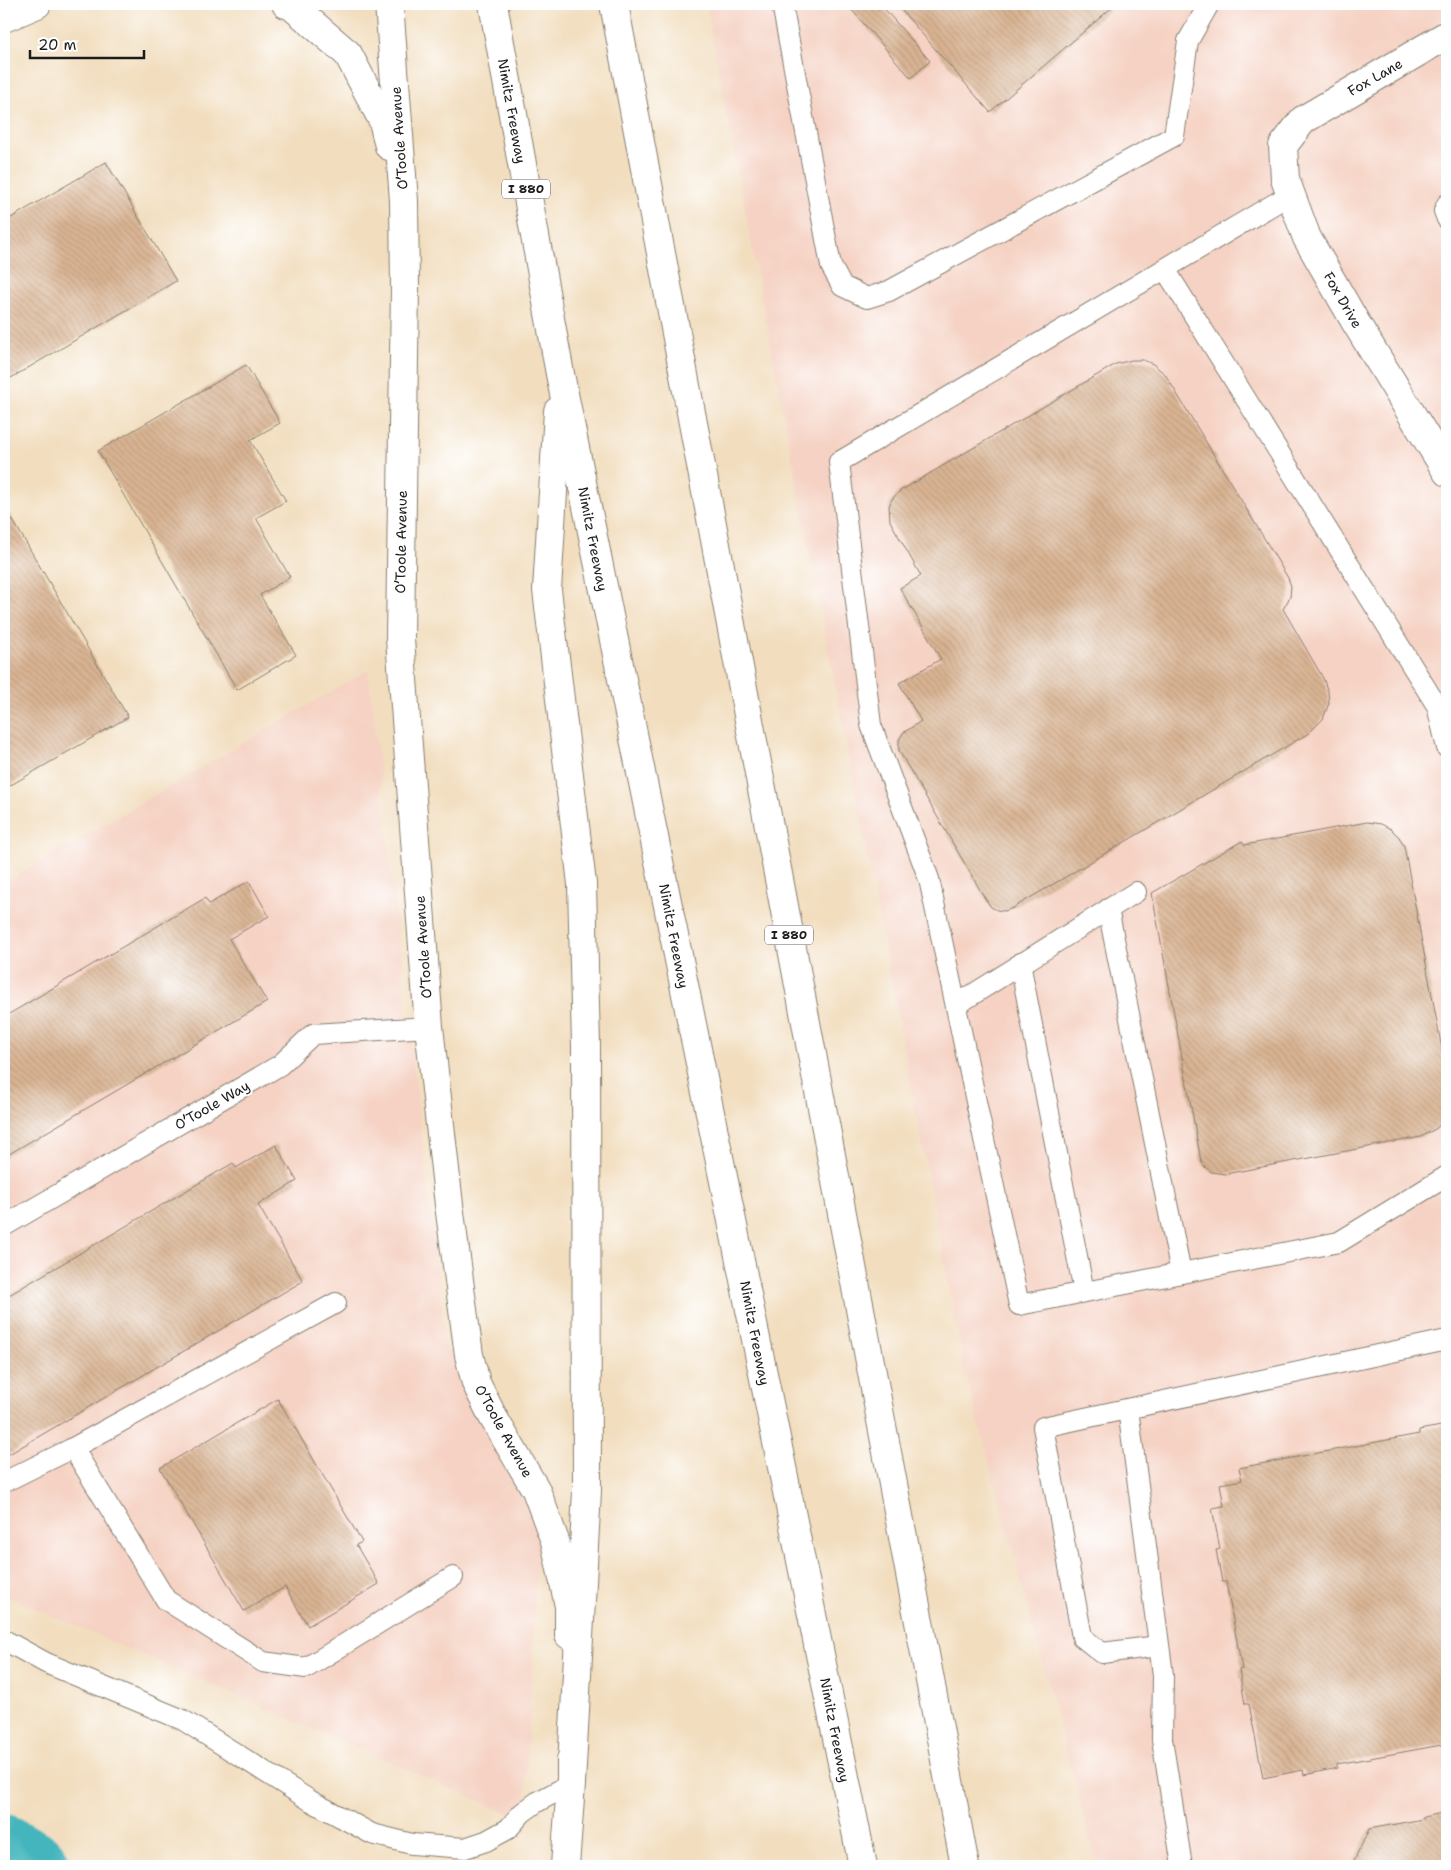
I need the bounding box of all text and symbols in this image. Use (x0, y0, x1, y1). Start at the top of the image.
scale bar (30, 28, 144, 60)
text: 20 m (38, 35, 77, 55)
street label: Fox Lane (1344, 54, 1406, 100)
street label: Nimitz Freeway (494, 57, 530, 165)
street label: O’Toole Avenue (386, 86, 412, 190)
road number: I 880 (502, 180, 550, 198)
street label: Fox Drive (1320, 269, 1366, 331)
street label: Nimitz Freeway (574, 485, 612, 593)
street label: O’Toole Avenue (391, 490, 411, 594)
street label: Nimitz Freeway (655, 882, 693, 990)
street label: O’Toole Avenue (410, 895, 436, 999)
road number: I 880 (765, 926, 813, 944)
street label: O’Toole Way (171, 1076, 253, 1134)
street label: Nimitz Freeway (736, 1279, 774, 1387)
street label: O’Toole Avenue (471, 1381, 537, 1481)
street label: Nimitz Freeway (816, 1676, 854, 1784)

